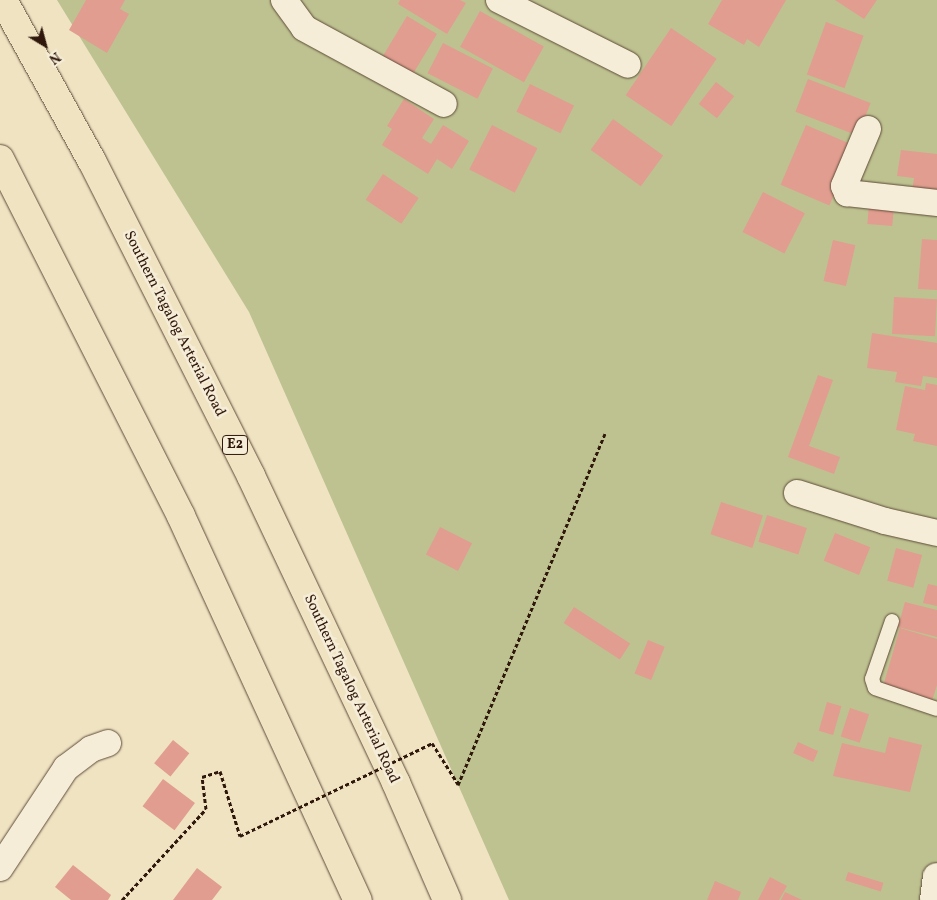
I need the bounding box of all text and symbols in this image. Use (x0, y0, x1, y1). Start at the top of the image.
north arrow (20, 20, 70, 70)
text: N (45, 47, 64, 68)
street label: Southern Tagalog Arterial Road (119, 228, 229, 420)
road number: E2 (221, 434, 249, 456)
street label: Southern Tagalog Arterial Road (299, 592, 403, 786)

